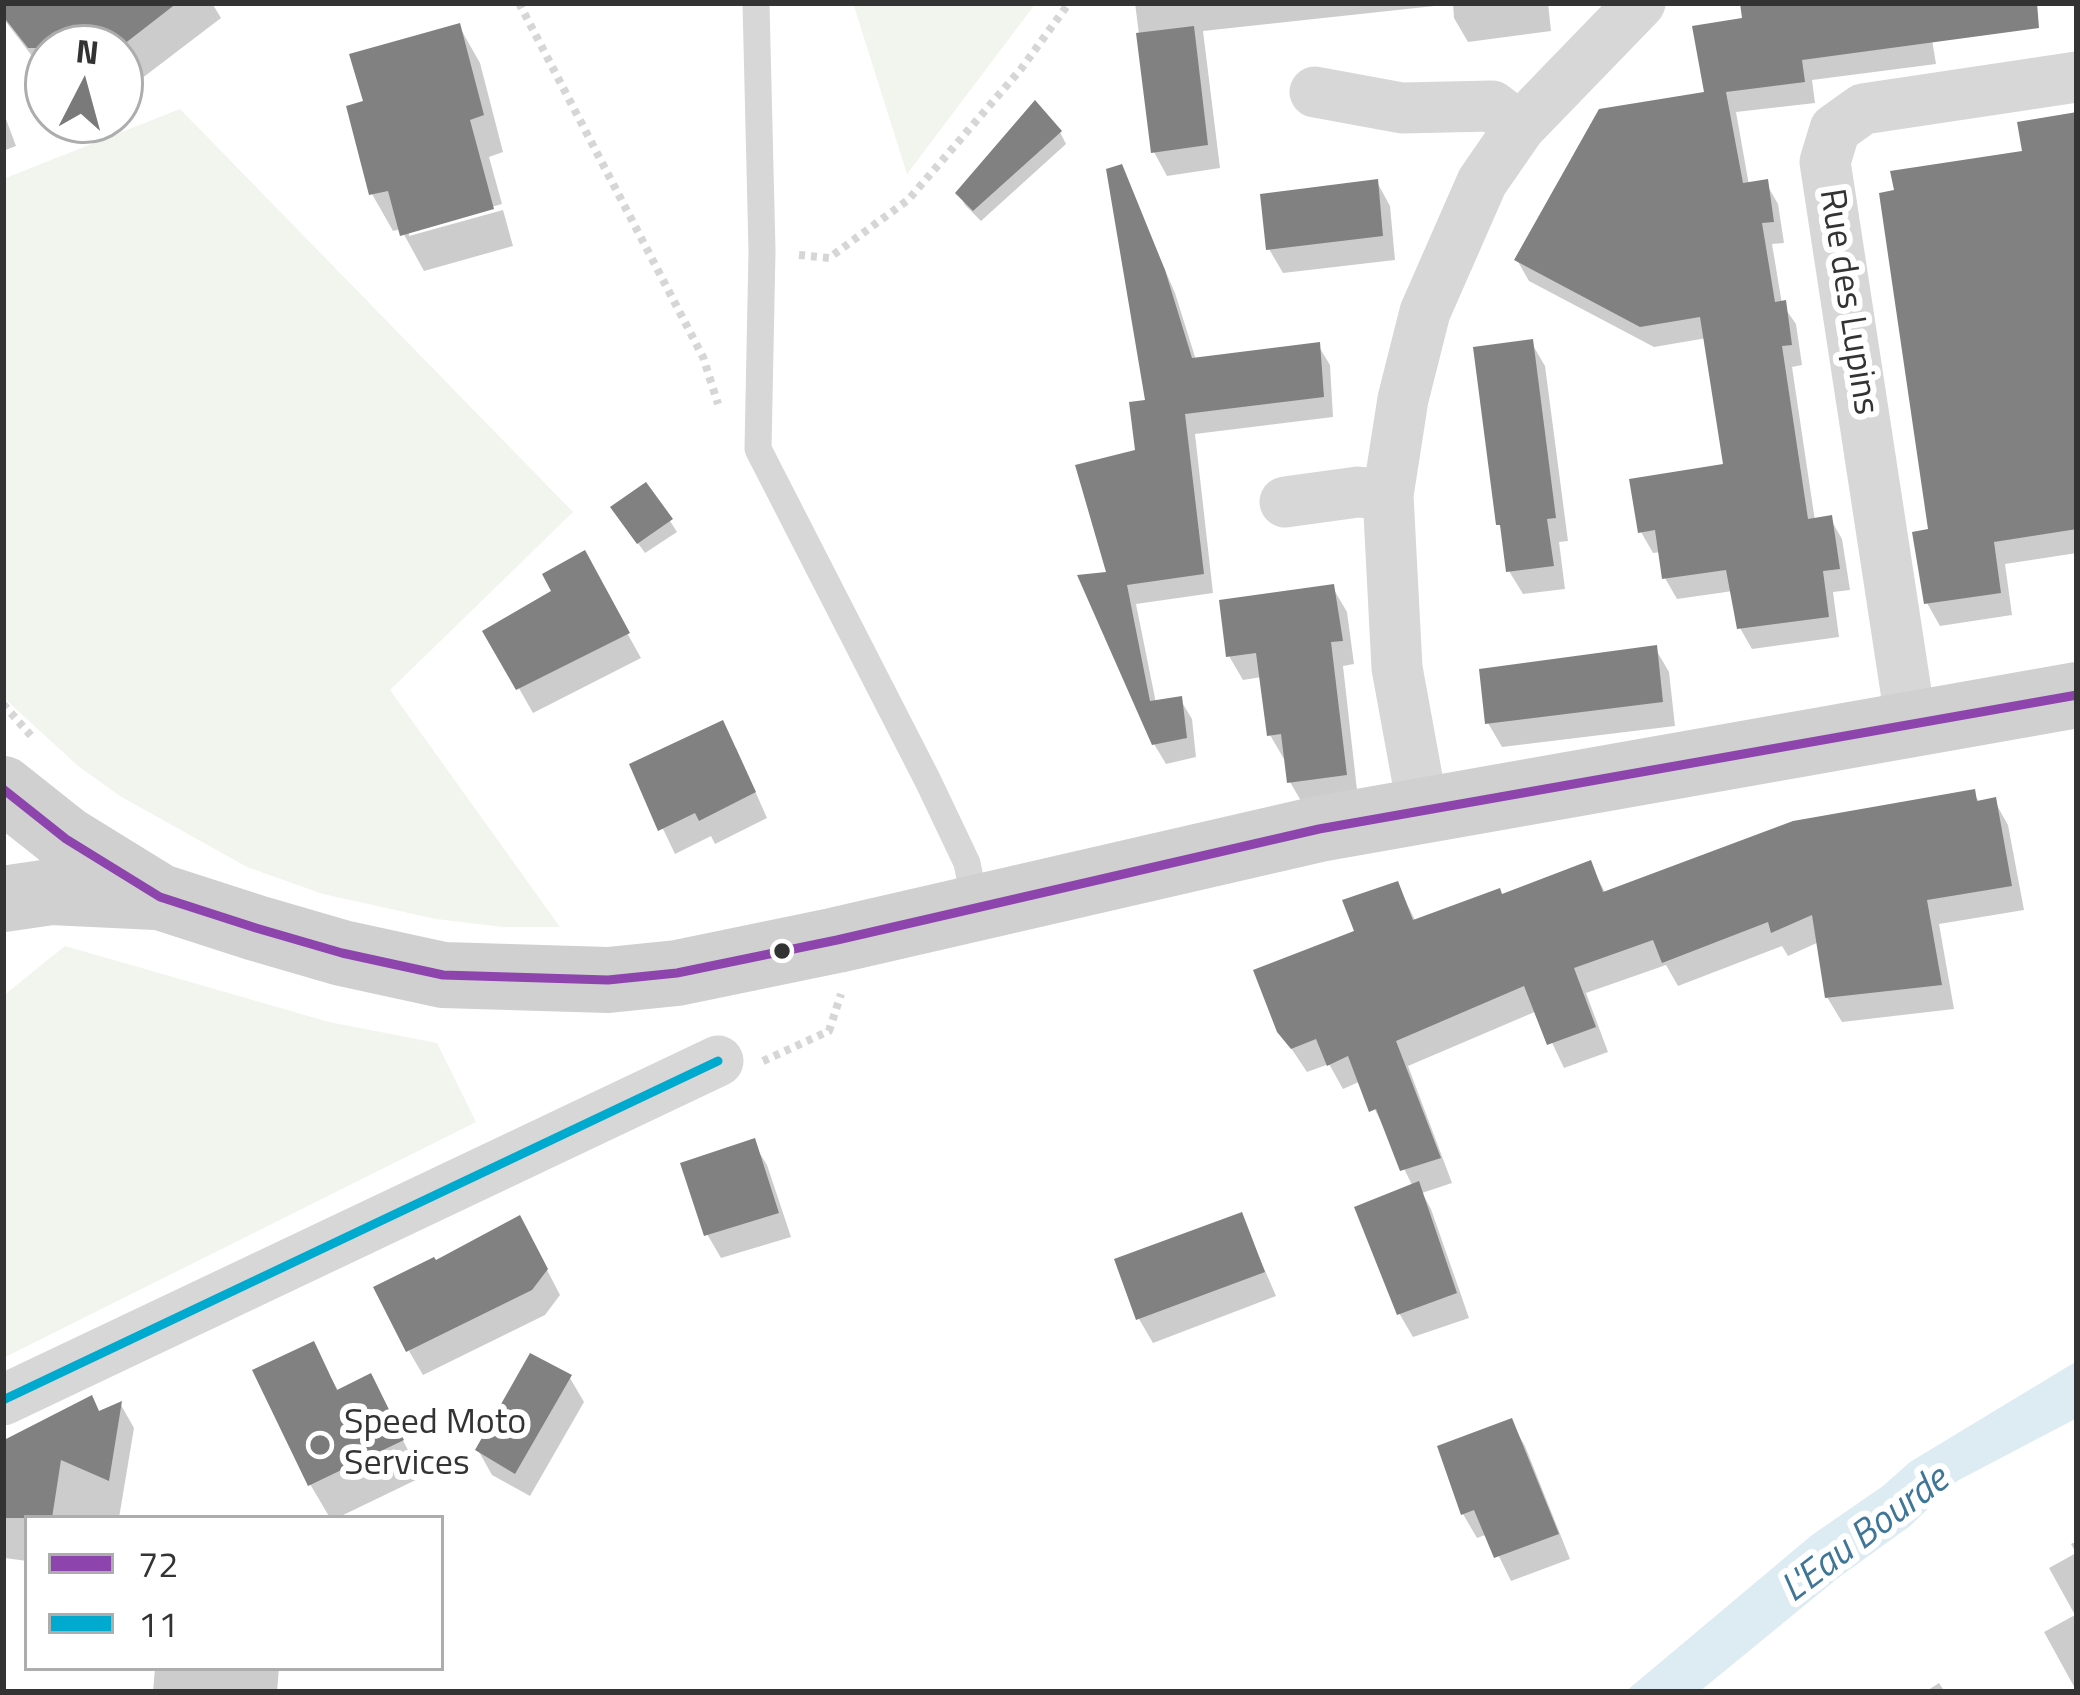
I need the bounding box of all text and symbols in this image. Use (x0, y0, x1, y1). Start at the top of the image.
north arrow (24, 24, 144, 144)
text: N (73, 25, 101, 77)
street label: Rue des Lupins (1808, 186, 1886, 418)
unlabelled marker (771, 940, 793, 962)
place label: Speed Moto Services (344, 1402, 526, 1487)
marker: Speed Moto Services (307, 1432, 333, 1458)
water label: L'Eau Bourde (1773, 1458, 1959, 1614)
legend (24, 1515, 444, 1671)
text: 72 (138, 1536, 178, 1591)
text: 11 (138, 1596, 178, 1651)

